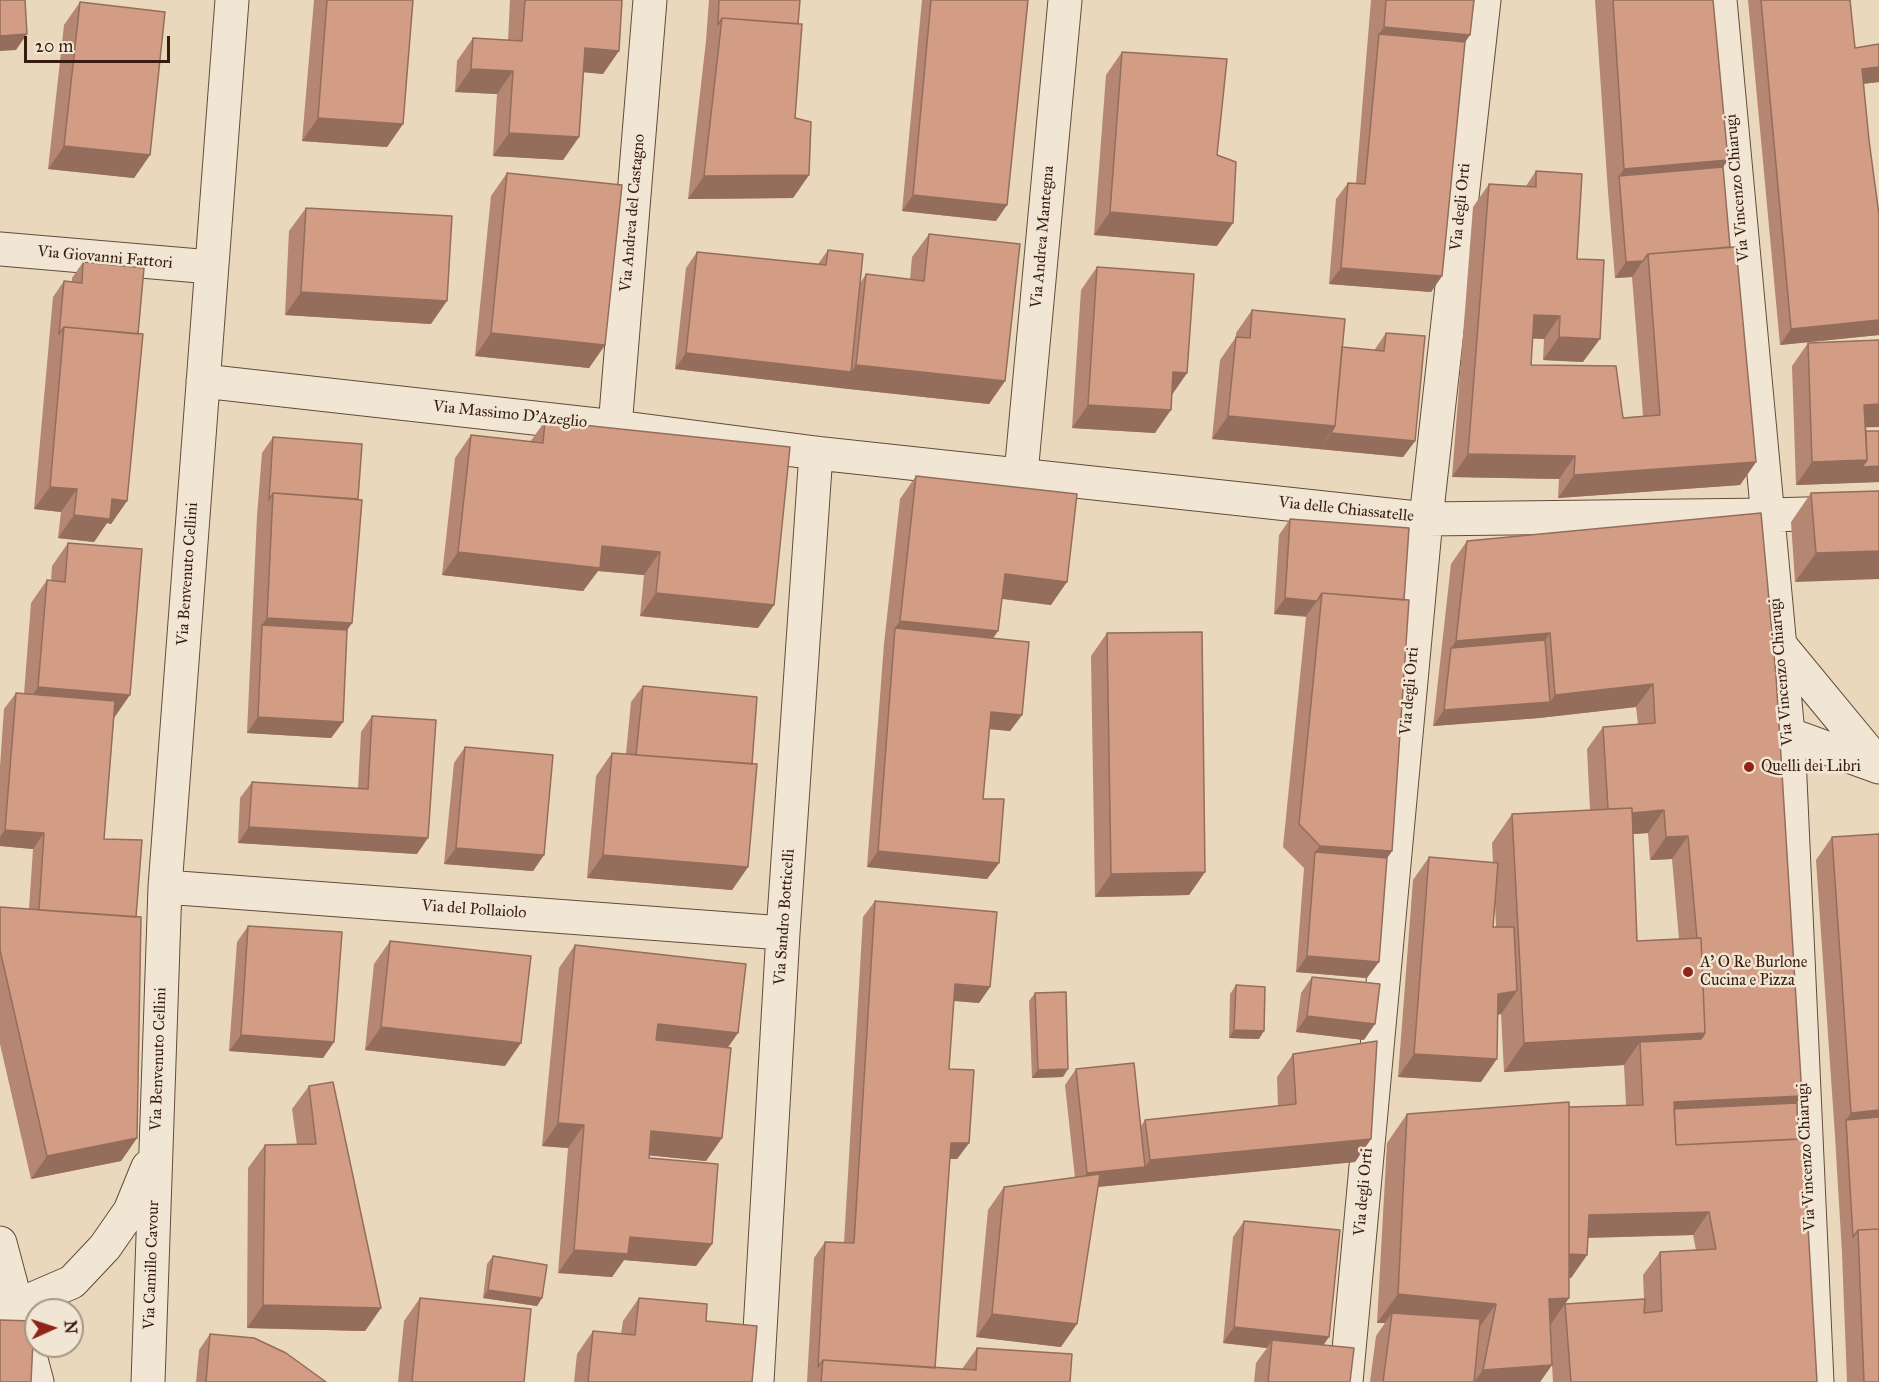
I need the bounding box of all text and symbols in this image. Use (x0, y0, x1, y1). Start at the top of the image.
scale bar (27, 24, 172, 62)
text: 20 m (35, 35, 73, 57)
street label: Via Vincenzo Chiarugi (1722, 113, 1754, 263)
street label: Via Andrea del Castagno (617, 133, 649, 293)
street label: Via degli Orti (1447, 162, 1475, 252)
street label: Via Andrea Mantegna (1027, 165, 1059, 309)
street label: Via Giovanni Fattori (36, 243, 174, 273)
street label: Via Massimo D'Azeglio (432, 397, 588, 433)
street label: Via delle Chiassatelle (1277, 493, 1415, 527)
street label: Via Benvenuto Cellini (173, 502, 203, 646)
street label: Via Vincenzo Chiarugi (1766, 597, 1798, 747)
street label: Via degli Orti (1397, 646, 1423, 736)
place label: Quelli dei Libri (1761, 757, 1861, 777)
marker: Quelli dei Libri (1742, 760, 1756, 774)
street label: Via Sandro Botticelli (771, 848, 799, 986)
street label: Via del Pollaiolo (421, 897, 527, 923)
place label: A' O Re Burlone Cucina e Pizza (1700, 953, 1807, 991)
marker: A' O Re Burlone Cucina e Pizza (1681, 965, 1695, 979)
street label: Via Benvenuto Cellini (147, 987, 171, 1131)
street label: Via Vincenzo Chiarugi (1794, 1082, 1820, 1232)
street label: Via degli Orti (1351, 1147, 1377, 1237)
street label: Via Camillo Cavour (140, 1200, 164, 1330)
north arrow (24, 1298, 84, 1358)
text: N (61, 1320, 80, 1334)

